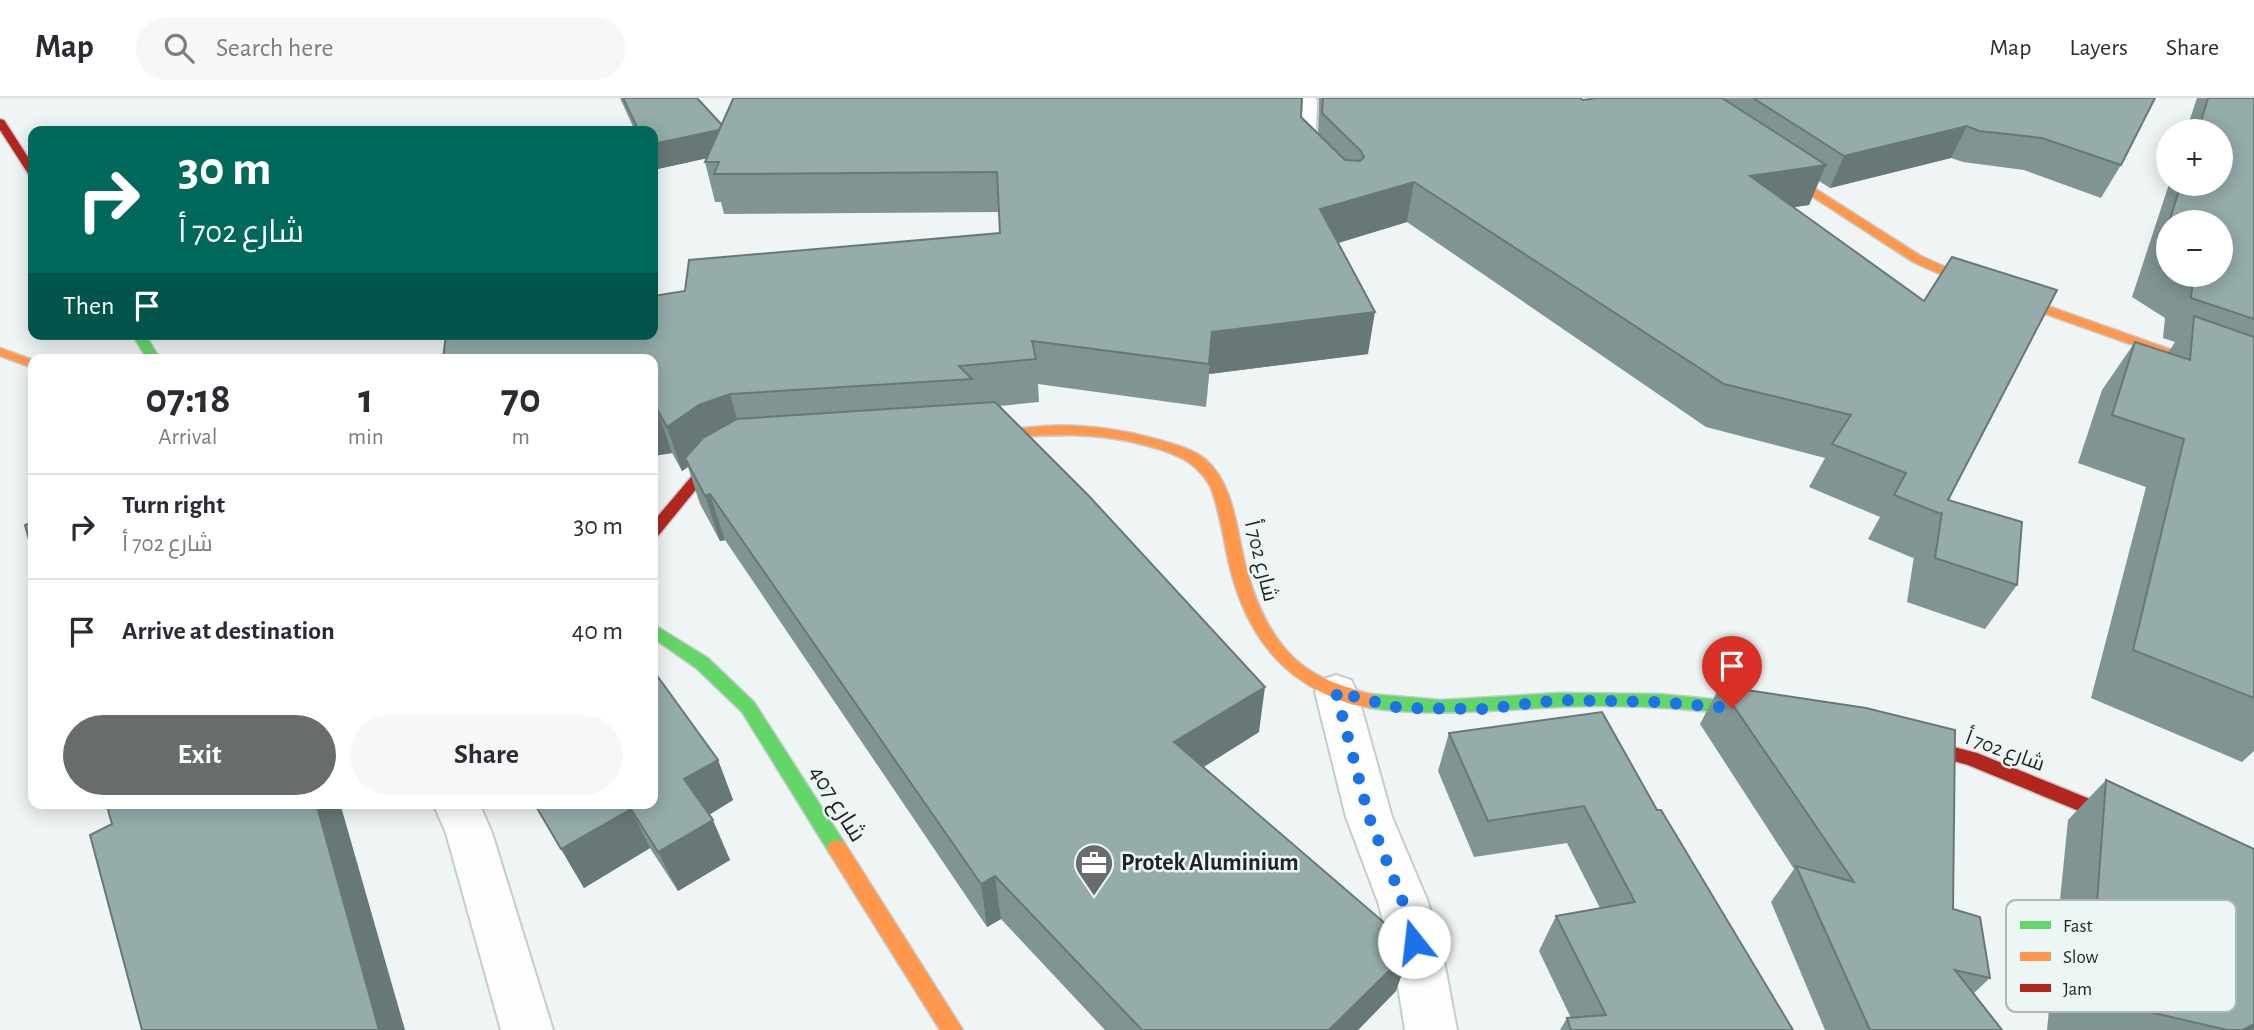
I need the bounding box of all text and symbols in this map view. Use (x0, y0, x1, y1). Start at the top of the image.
search box (136, 17, 626, 80)
icon: search (160, 29, 198, 67)
text: Map (35, 31, 94, 64)
text: Search here (216, 35, 334, 61)
text: Map (1989, 36, 2031, 60)
text: Layers (2069, 36, 2128, 60)
text: Share (2166, 36, 2219, 60)
map controls (2156, 119, 2233, 287)
button: + (2156, 119, 2233, 196)
text: 30 m (178, 145, 272, 194)
icon: right (63, 154, 154, 245)
button: − (2156, 210, 2233, 287)
text: شارع 702 أ (178, 216, 304, 248)
icon: arrive (128, 287, 166, 325)
text: Then (63, 293, 114, 319)
text: 07:18 (145, 378, 231, 420)
text: 1 (358, 378, 373, 420)
text: 70 (501, 378, 541, 420)
text: Arrival (158, 426, 217, 449)
text: min (348, 426, 384, 449)
text: m (512, 426, 530, 449)
text: Turn right (122, 492, 225, 518)
icon: right (63, 508, 101, 546)
text: 30 m (573, 513, 623, 539)
street label: شارع 702 أ (1238, 518, 1284, 604)
text: شارع 702 أ (122, 533, 213, 556)
icon: arrive (63, 613, 101, 651)
text: Arrive at destination (122, 618, 335, 644)
text: 40 m (572, 618, 623, 644)
pin (1702, 636, 1762, 708)
icon: arrive (1713, 647, 1751, 685)
button: Exit (63, 715, 336, 795)
button: Share (350, 715, 623, 795)
street label: شارع 702 أ (1962, 724, 2048, 778)
street label: شارع 407 (802, 761, 870, 848)
office icon: Protek Aluminium (1073, 842, 1115, 897)
place label: Protek Aluminium (1121, 851, 1299, 875)
legend (2006, 900, 2236, 1012)
position arrow (1377, 905, 1451, 979)
text: Fast (2063, 917, 2093, 936)
text: Slow (2063, 948, 2099, 967)
text: Jam (2063, 980, 2092, 999)

